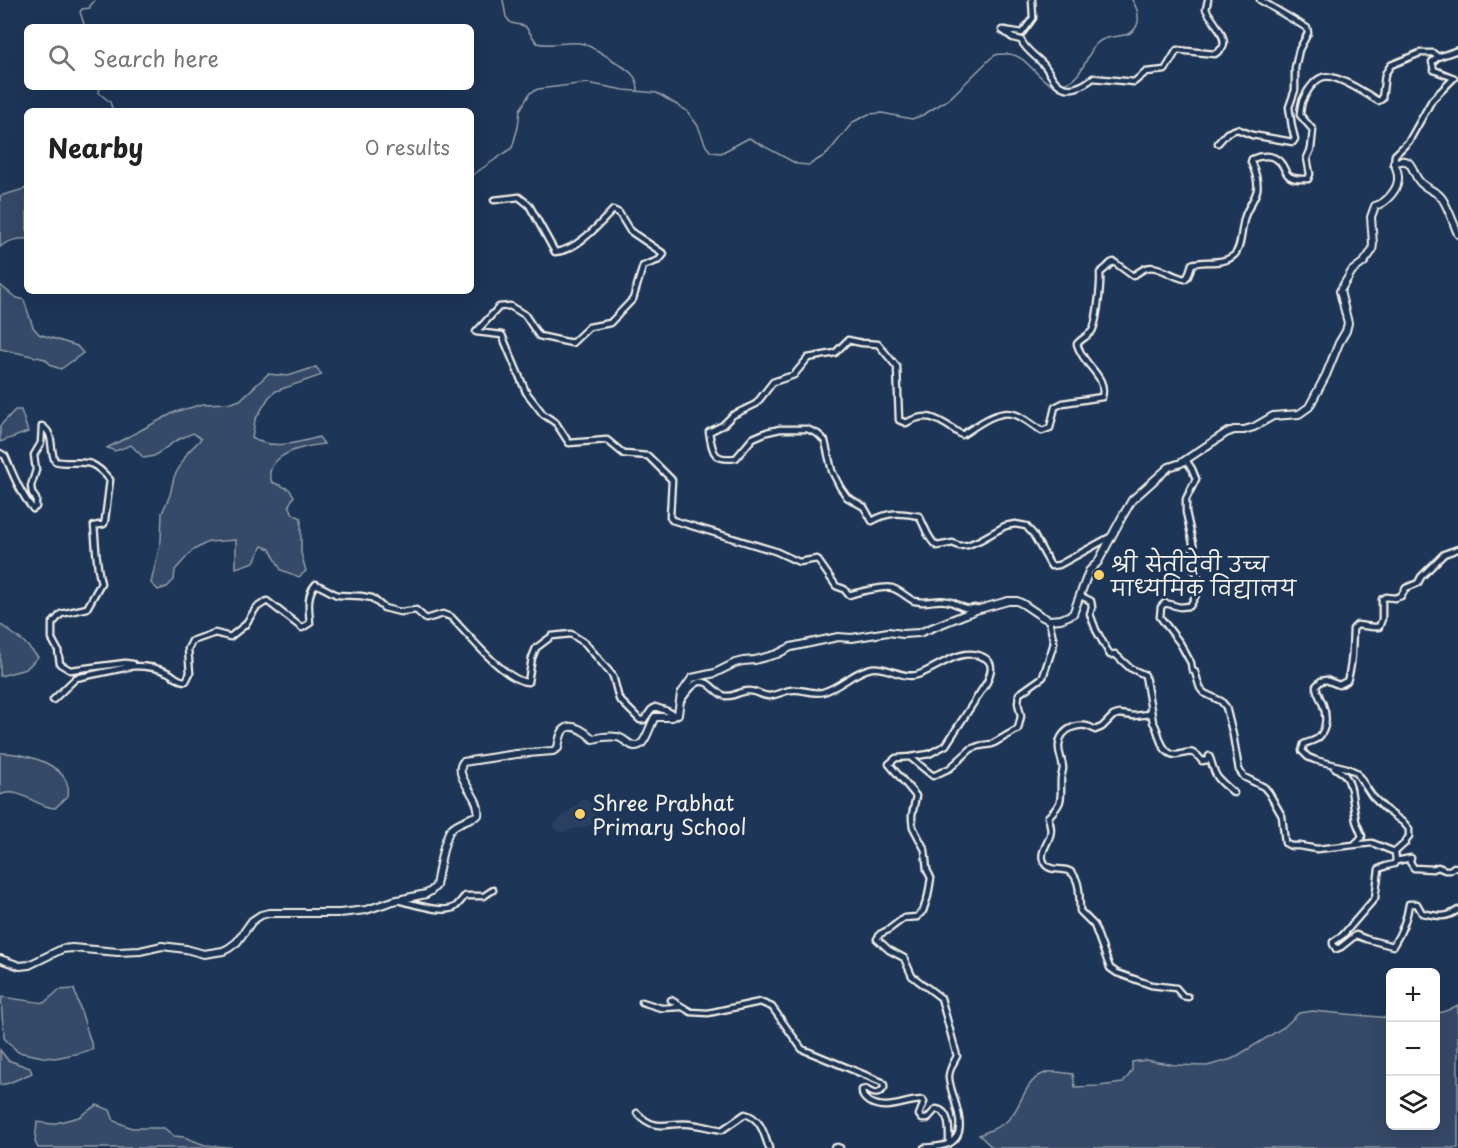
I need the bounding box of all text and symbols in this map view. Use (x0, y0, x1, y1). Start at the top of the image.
search box (24, 24, 474, 90)
icon: search (45, 41, 78, 74)
text: Search here (93, 41, 219, 74)
text: Nearby (48, 128, 143, 167)
text: 0 results (365, 132, 450, 162)
place label: श्री सेतीदेवी उच्च माध्यमिक विद्यालय (1110, 547, 1297, 603)
marker: श्री सेतीदेवी उच्च माध्यमिक विद्यालय (1092, 568, 1106, 582)
place label: Shree Prabhat Primary School (592, 786, 747, 842)
marker: Shree Prabhat Primary School (573, 807, 587, 821)
map controls (1386, 968, 1440, 1130)
button: + (1386, 968, 1440, 1022)
button: − (1386, 1022, 1440, 1076)
button: layers (1386, 1076, 1440, 1130)

